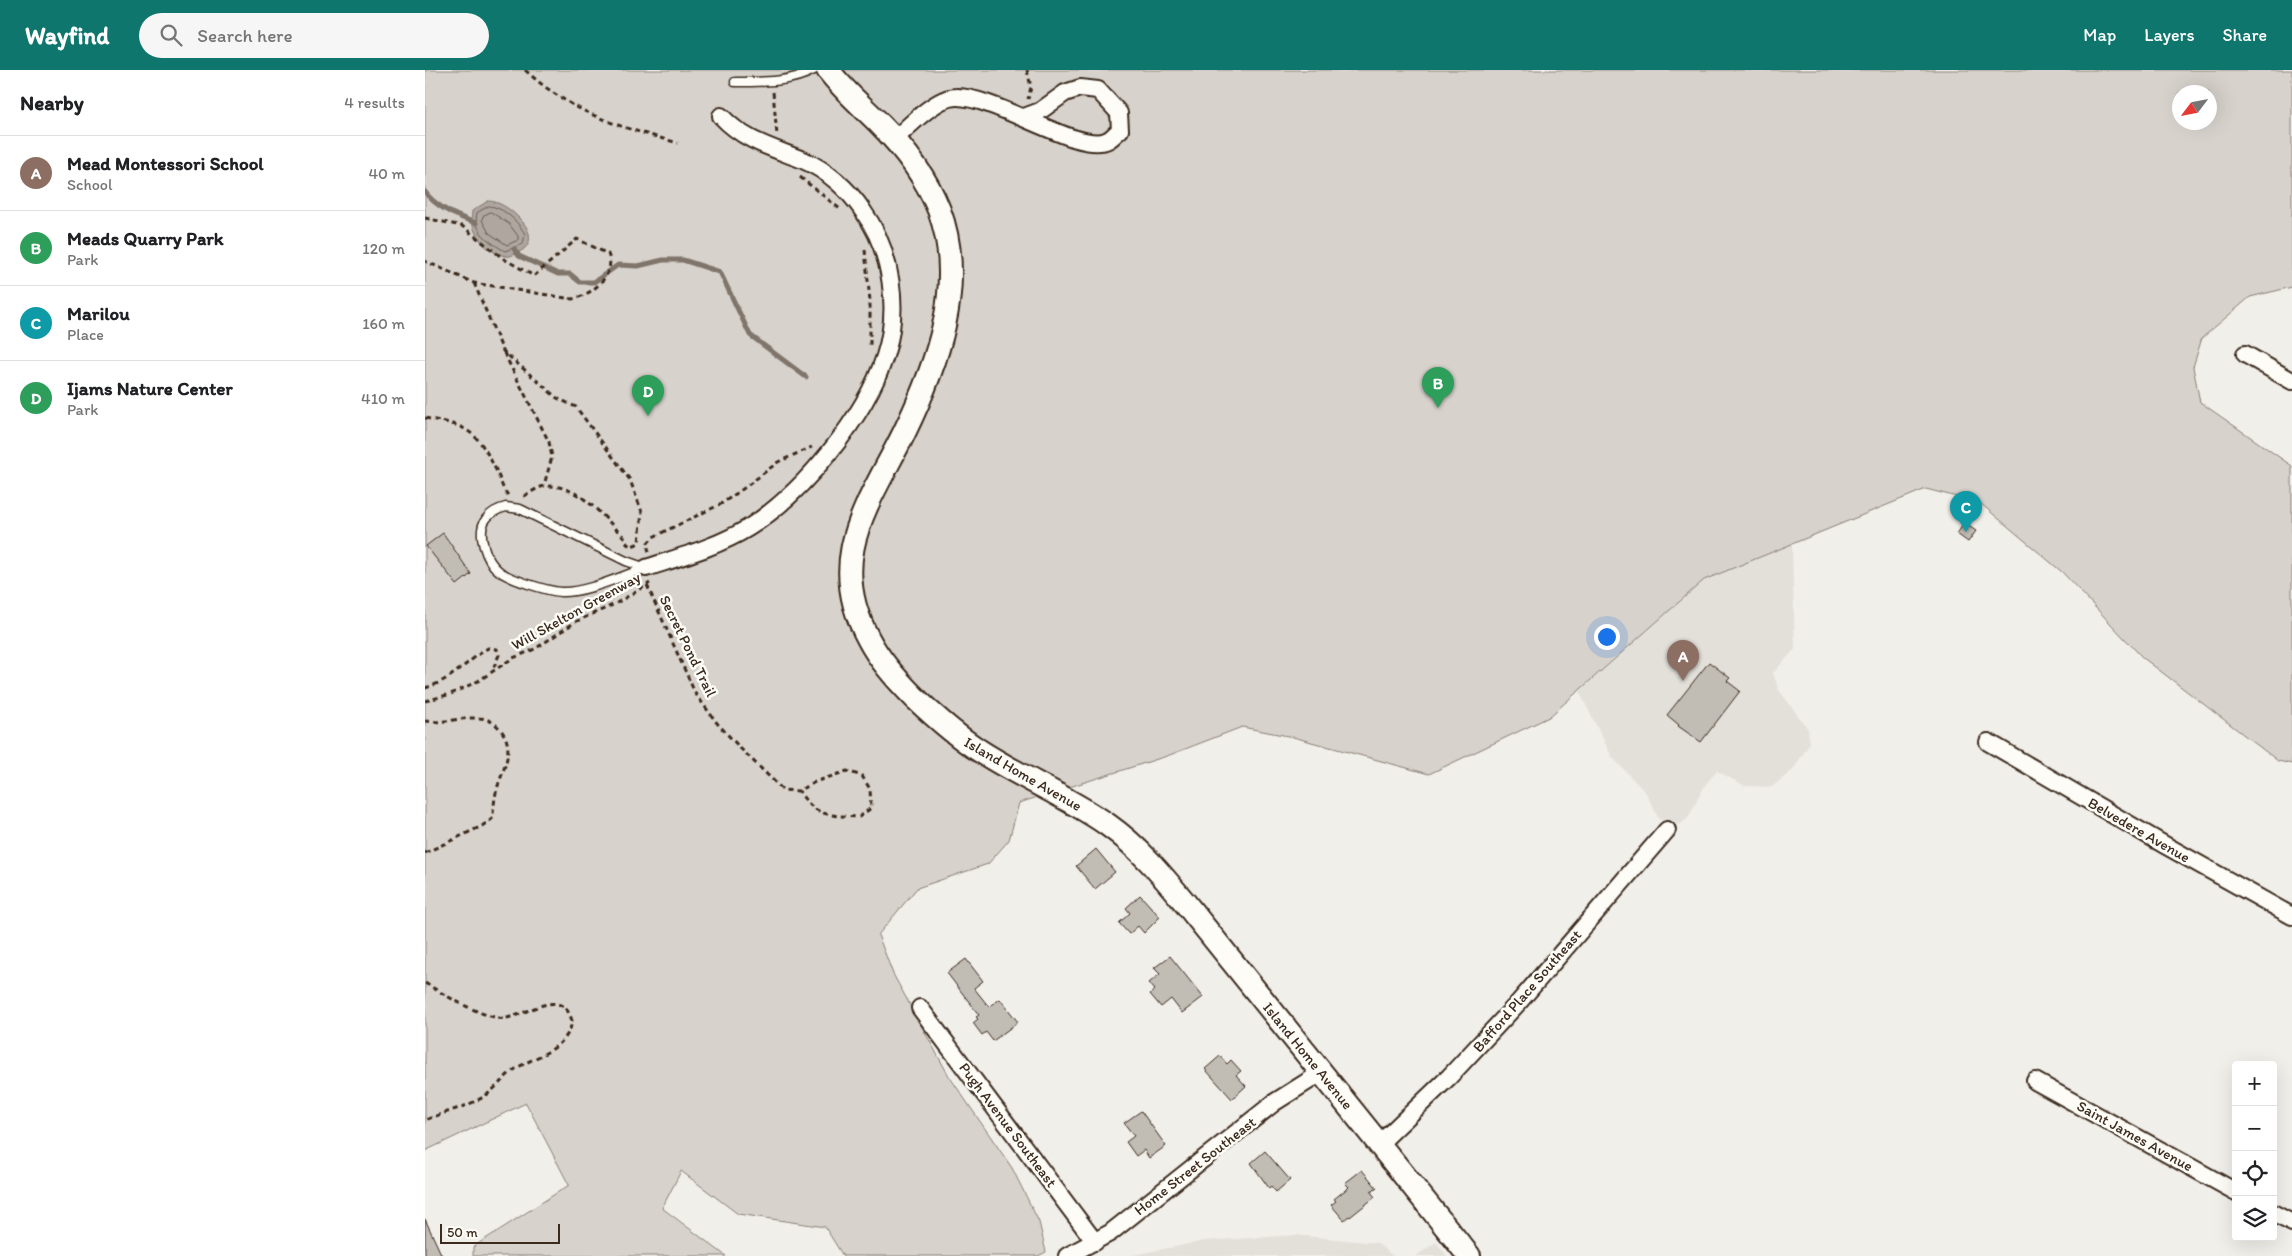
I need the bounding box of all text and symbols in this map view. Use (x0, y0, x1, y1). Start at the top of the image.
search box (139, 13, 489, 58)
text: Wayfind (25, 21, 109, 50)
icon: search (157, 21, 185, 49)
text: Search here (197, 24, 293, 47)
text: Map (2083, 24, 2116, 46)
text: Layers (2144, 24, 2194, 46)
text: Share (2222, 24, 2267, 46)
north arrow (2172, 85, 2217, 130)
text: Nearby (20, 90, 84, 115)
text: 4 results (344, 93, 405, 112)
text: Mead Montessori School (67, 152, 264, 175)
text: A (31, 164, 41, 183)
text: 40 m (368, 164, 405, 183)
text: School (67, 175, 113, 194)
text: Meads Quarry Park (67, 227, 224, 250)
text: B (31, 239, 41, 258)
text: 120 m (362, 239, 405, 258)
text: Park (67, 250, 98, 269)
text: Marilou (67, 302, 130, 325)
text: C (31, 314, 41, 333)
text: 160 m (362, 314, 405, 333)
text: Place (67, 325, 104, 344)
pin: B (1422, 367, 1454, 408)
pin: D (632, 375, 664, 416)
text: Ijams Nature Center (67, 377, 233, 400)
text: D (31, 389, 41, 408)
text: 410 m (361, 389, 405, 408)
text: Park (67, 400, 98, 419)
pin: C (1950, 491, 1982, 532)
street label: Will Skelton Greenway (508, 568, 644, 654)
street label: Secret Pond Trail (656, 592, 721, 700)
your location (1594, 624, 1620, 650)
pin: A (1667, 640, 1699, 681)
street label: Island Home Avenue (961, 733, 1085, 815)
street label: Belvedere Avenue (2085, 794, 2193, 866)
street label: Bafford Place Southeast (1469, 926, 1585, 1056)
street label: Island Home Avenue (1259, 999, 1357, 1113)
street label: Pugh Avenue Southeast (955, 1059, 1061, 1191)
map controls (2232, 1061, 2277, 1241)
button: + (2232, 1061, 2277, 1106)
street label: Saint James Avenue (2074, 1097, 2196, 1175)
button: − (2232, 1106, 2277, 1151)
street label: Home Street Southeast (1131, 1113, 1260, 1219)
button: locate (2232, 1151, 2277, 1196)
button: layers (2232, 1196, 2277, 1241)
scale bar (440, 1221, 560, 1244)
text: 50 m (447, 1224, 478, 1241)

